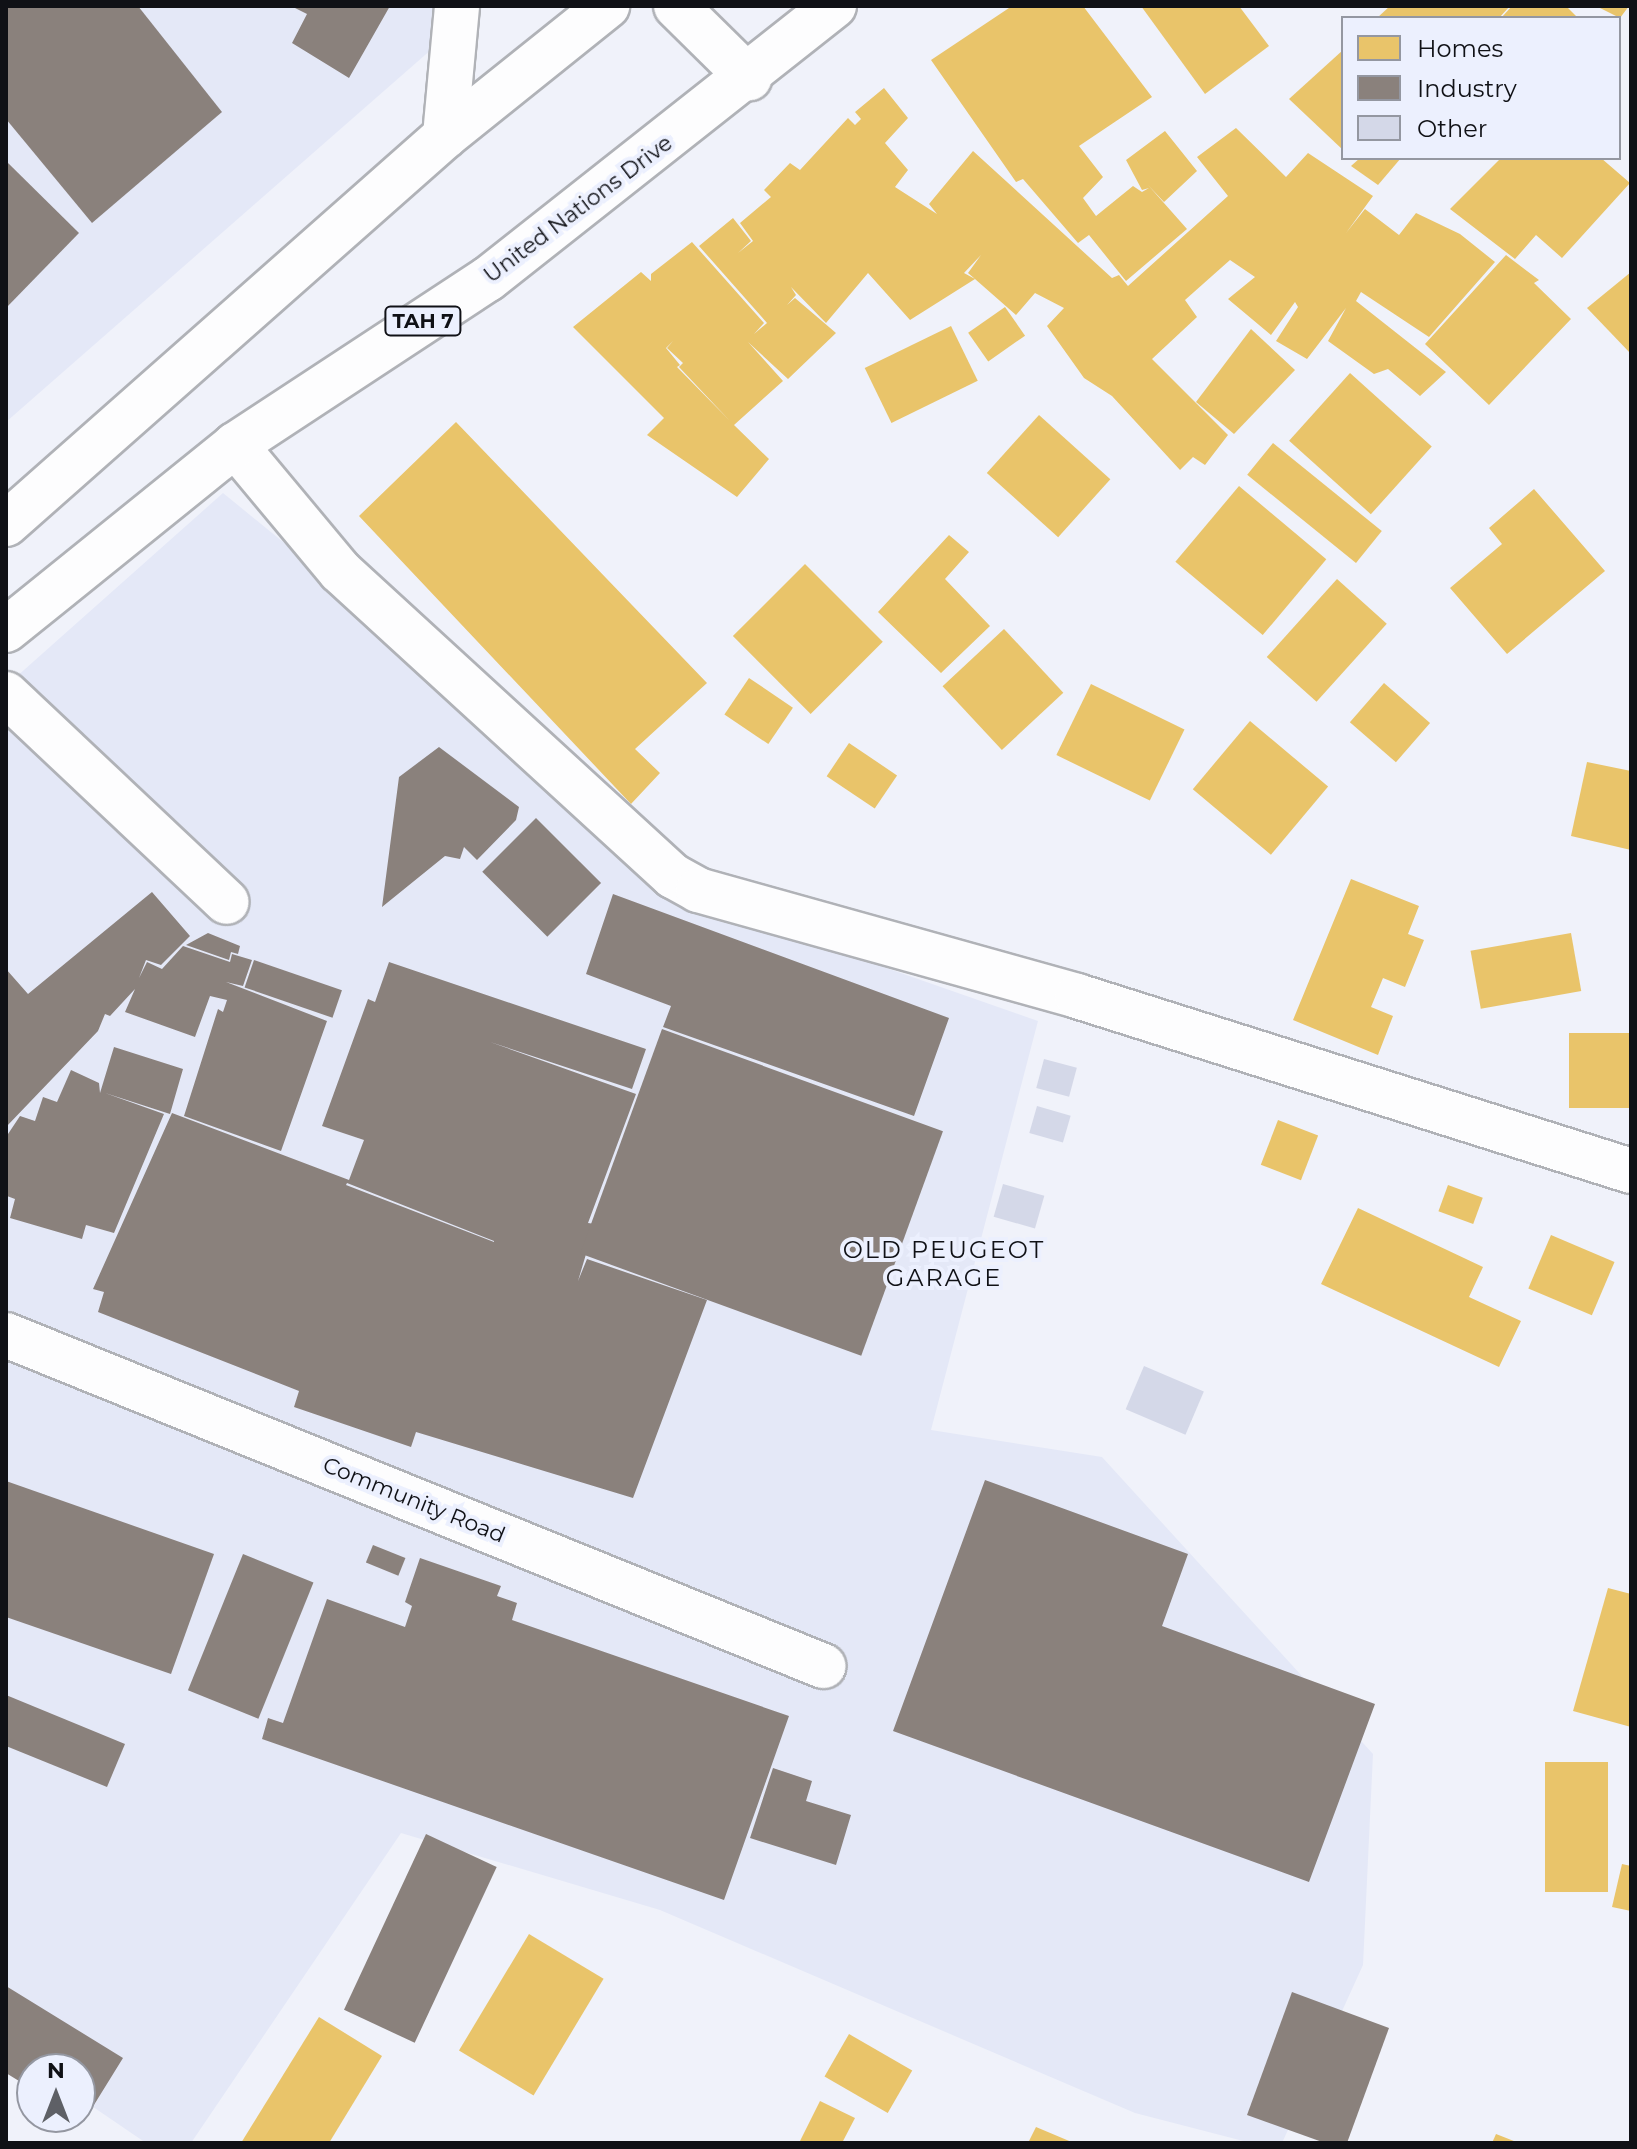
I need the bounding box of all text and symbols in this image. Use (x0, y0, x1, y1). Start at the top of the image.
legend (1341, 16, 1621, 160)
text: Homes (1417, 34, 1503, 63)
text: Industry (1417, 74, 1517, 103)
text: Other (1417, 114, 1487, 143)
street label: United Nations Drive (479, 130, 677, 288)
road number: TAH 7 (383, 305, 463, 337)
district label: OLD PEUGEOT GARAGE (843, 1236, 1045, 1292)
street label: Community Road (319, 1451, 509, 1549)
north arrow (16, 2053, 96, 2133)
text: N (47, 2057, 65, 2084)

